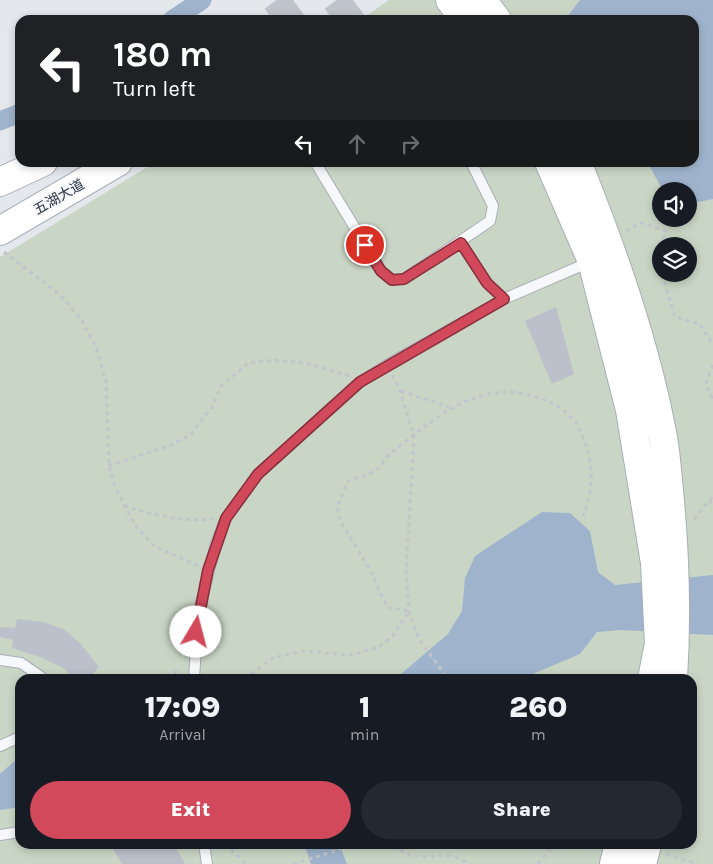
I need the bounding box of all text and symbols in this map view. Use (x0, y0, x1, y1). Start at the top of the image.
text: 180 m (113, 34, 212, 75)
icon: left (30, 35, 95, 100)
text: Turn left (113, 76, 196, 102)
icon: left (290, 130, 318, 158)
icon: ahead (343, 130, 371, 158)
icon: right (396, 130, 424, 158)
street label: 五湖大道 (31, 176, 87, 218)
map controls (652, 182, 697, 282)
button: sound (652, 182, 697, 227)
pin (344, 224, 386, 266)
icon: arrive (351, 231, 379, 259)
button: layers (652, 237, 697, 282)
position arrow (169, 605, 221, 657)
text: 17:09 (145, 689, 221, 725)
text: 1 (359, 689, 371, 725)
text: 260 (509, 689, 567, 725)
text: Arrival (159, 725, 206, 744)
text: min (350, 725, 380, 744)
text: m (531, 725, 546, 744)
button: Exit (30, 781, 351, 839)
button: Share (361, 781, 682, 839)

